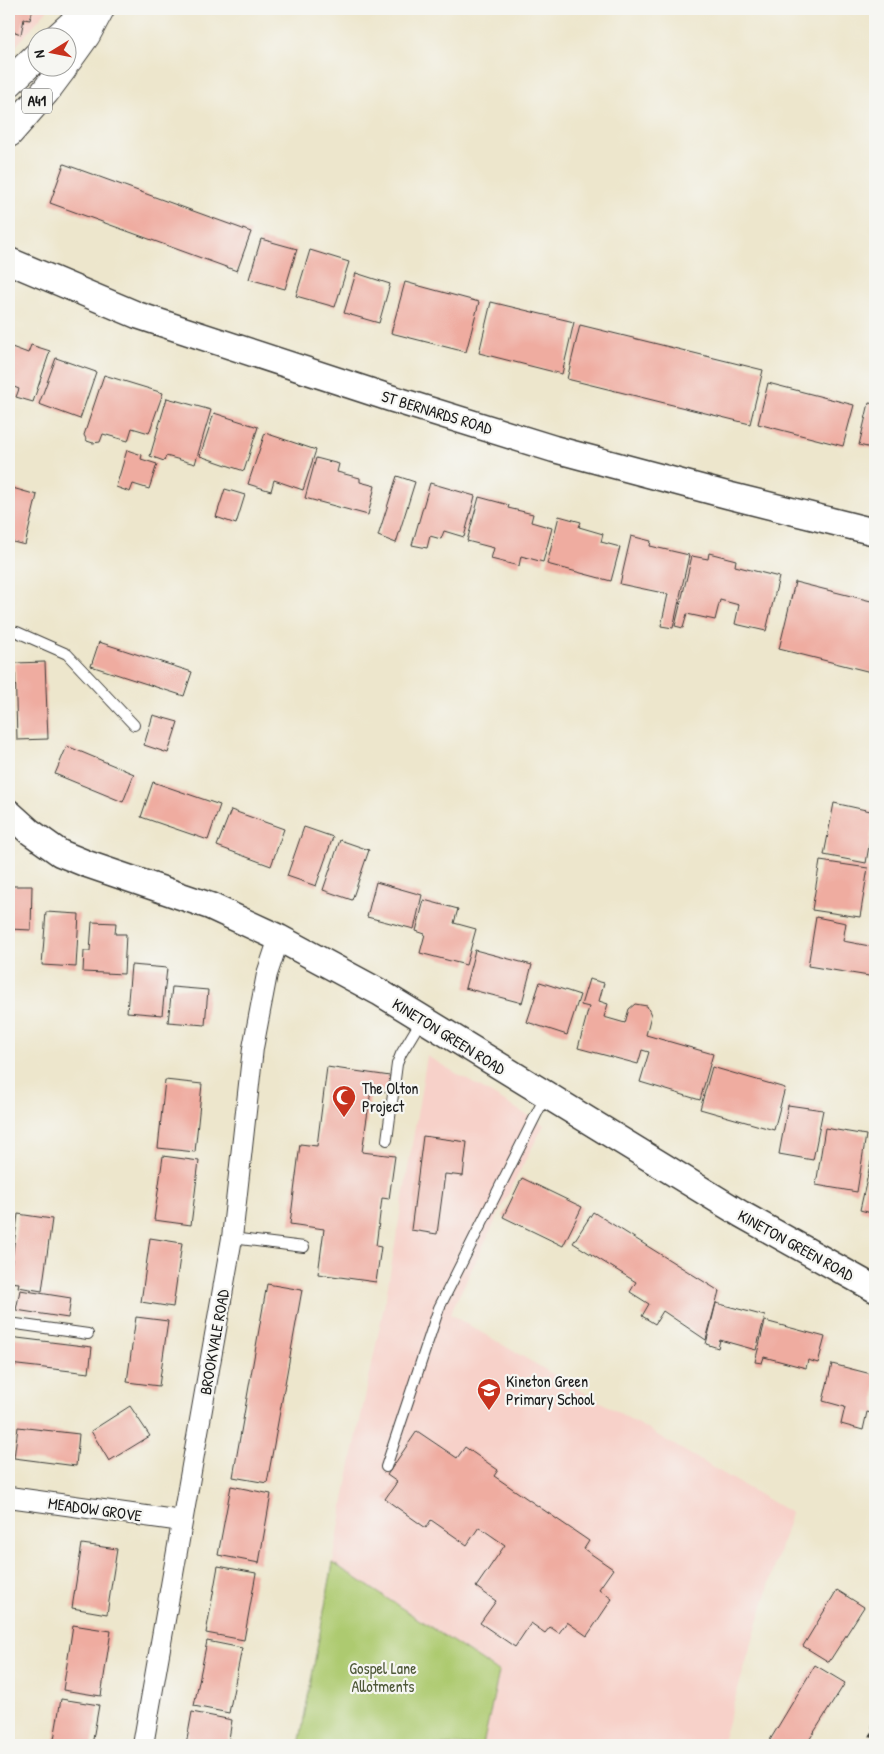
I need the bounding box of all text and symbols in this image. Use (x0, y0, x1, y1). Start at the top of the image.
north arrow (28, 28, 78, 78)
text: N (29, 48, 49, 60)
road number: A41 (22, 88, 52, 114)
street label: ST BERNARDS ROAD (379, 385, 495, 439)
street label: KINETON GREEN ROAD (388, 992, 510, 1080)
place label: The Olton Project (362, 1077, 419, 1117)
mosque icon: The Olton Project (331, 1084, 357, 1118)
street label: KINETON GREEN ROAD (734, 1204, 858, 1286)
street label: BROOKVALE ROAD (194, 1287, 234, 1396)
place label: Kineton Green Primary School (506, 1370, 595, 1410)
school or university icon: Kineton Green Primary School (476, 1377, 502, 1411)
street label: MEADOW GROVE (47, 1492, 143, 1526)
park label: Gospel Lane Allotments (349, 1657, 417, 1697)

